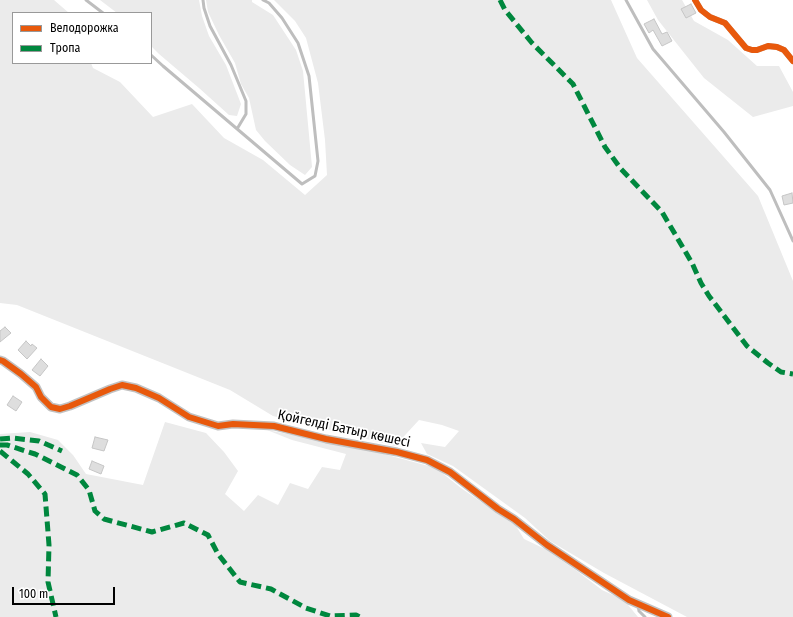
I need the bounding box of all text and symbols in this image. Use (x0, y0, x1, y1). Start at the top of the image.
legend (12, 12, 152, 64)
text: Велодорожка (50, 21, 119, 35)
text: Тропа (50, 41, 81, 55)
street label: Қойгелді Батыр көшесі (276, 407, 412, 451)
scale bar (14, 579, 117, 605)
text: 100 m (19, 587, 48, 601)

